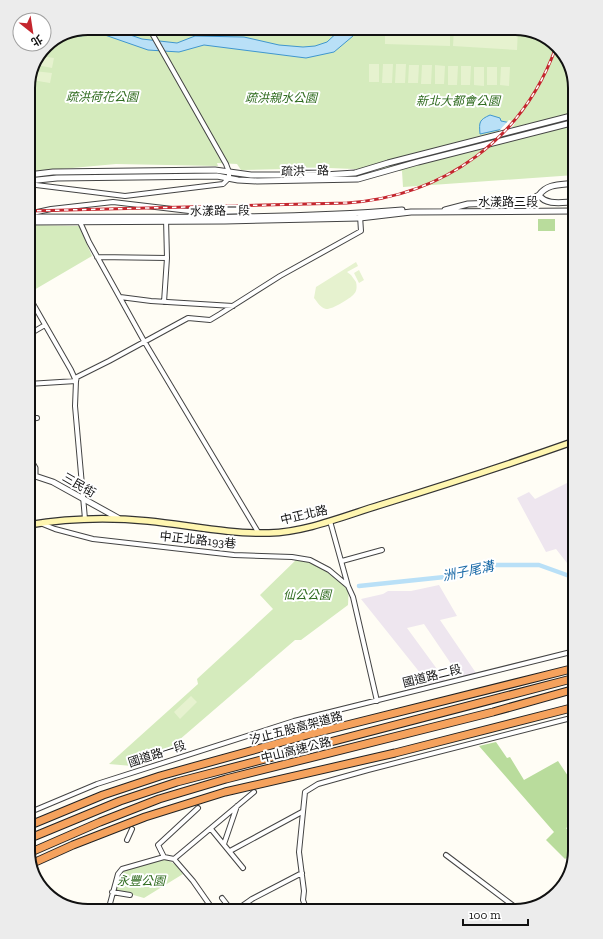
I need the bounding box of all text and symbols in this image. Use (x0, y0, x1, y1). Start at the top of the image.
north arrow (12, 12, 52, 52)
text: 北 (29, 32, 45, 49)
park label: 疏洪荷花公園 (66, 90, 140, 104)
park label: 疏洪親水公園 (245, 91, 319, 105)
park label: 新北大都會公園 (416, 94, 502, 108)
street label: 疏洪一路 (281, 164, 329, 178)
street label: 水漾路三段 (478, 195, 538, 209)
street label: 水漾路二段 (190, 203, 250, 219)
street label: 三民街 (60, 470, 98, 500)
street label: 中正北路 (279, 503, 329, 527)
street label: 中正北路193巷 (159, 529, 237, 551)
water label: 洲子尾溝 (441, 558, 497, 584)
park label: 仙公公園 (283, 588, 333, 602)
street label: 國道路二段 (401, 662, 463, 690)
street label: 汐止五股高架道路 (248, 709, 344, 747)
street label: 中山高速公路 (259, 734, 333, 766)
street label: 國道路一段 (126, 738, 188, 770)
park label: 永豐公園 (117, 874, 167, 888)
scale bar (463, 901, 528, 927)
text: 100 m (469, 908, 501, 922)

